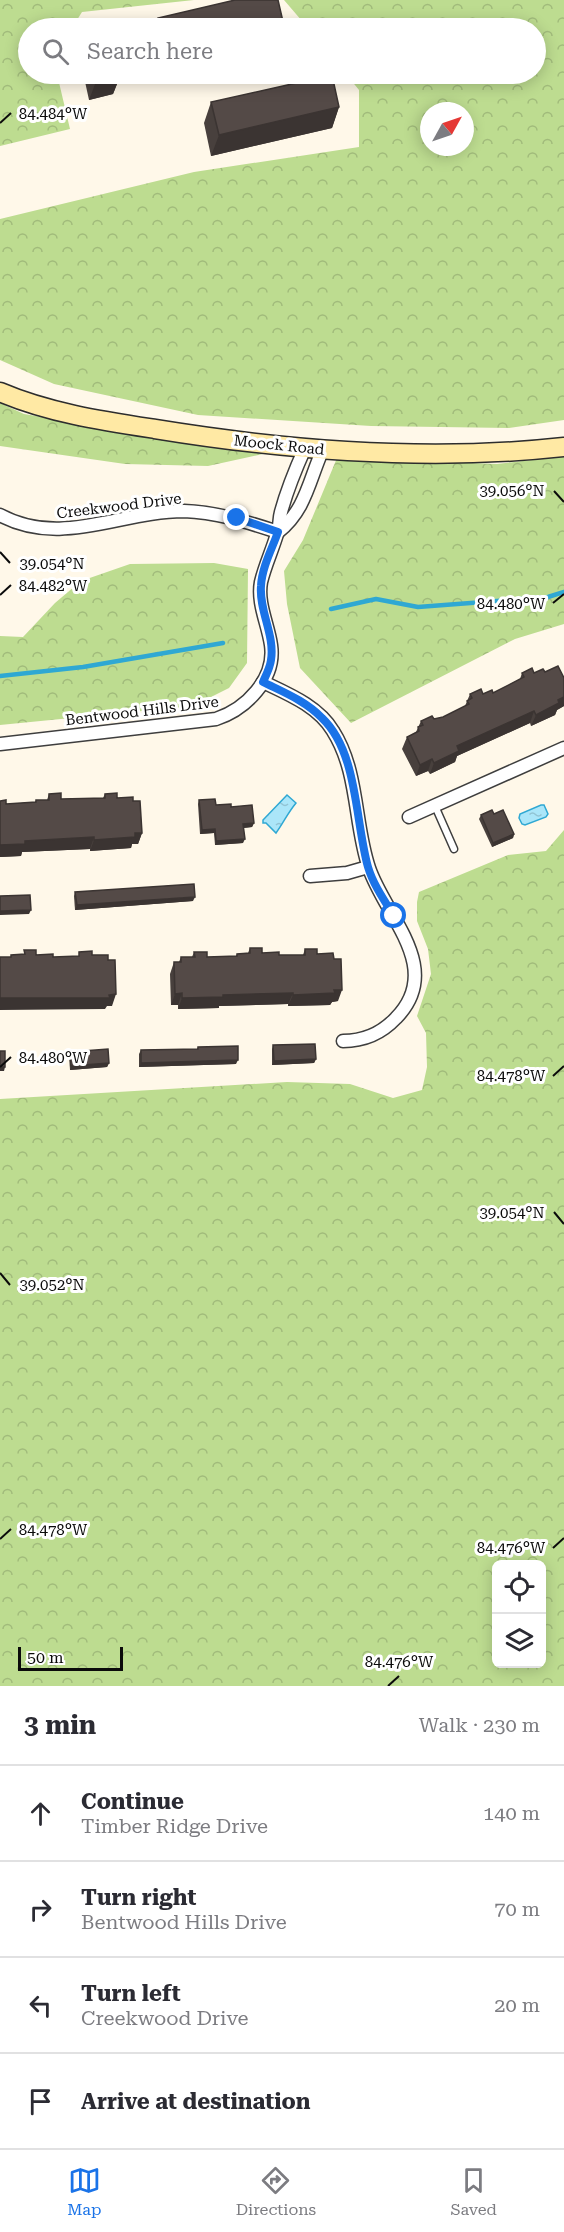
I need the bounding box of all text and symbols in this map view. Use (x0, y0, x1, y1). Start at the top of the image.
search box (18, 18, 546, 84)
icon: search (39, 35, 72, 68)
text: Search here (87, 39, 213, 64)
north arrow (420, 102, 474, 156)
text: 84.484°W (19, 105, 88, 123)
street label: Moock Road (233, 431, 326, 459)
text: 39.056°N (479, 482, 545, 500)
street label: Creekwood Drive (56, 489, 182, 523)
route end (223, 504, 249, 530)
text: 39.054°N (19, 555, 85, 573)
text: 84.482°W (19, 577, 88, 595)
text: 84.480°W (477, 595, 546, 613)
street label: Bentwood Hills Drive (64, 693, 220, 729)
route start (380, 902, 406, 928)
text: 84.480°W (19, 1049, 88, 1067)
text: 84.478°W (477, 1067, 546, 1085)
text: 39.054°N (479, 1204, 545, 1222)
text: 39.052°N (19, 1276, 85, 1294)
text: 84.478°W (19, 1521, 88, 1539)
text: 84.476°W (477, 1539, 546, 1557)
map controls (492, 1560, 546, 1668)
button: locate (492, 1560, 546, 1614)
button: layers (492, 1614, 546, 1668)
scale bar (18, 1644, 123, 1672)
text: 50 m (27, 1648, 64, 1667)
text: 84.476°W (365, 1653, 434, 1671)
text: 3 min (24, 1710, 96, 1740)
text: Walk · 230 m (419, 1713, 540, 1737)
text: Continue (81, 1789, 184, 1814)
icon: ahead (24, 1797, 57, 1830)
text: 140 m (483, 1801, 540, 1825)
text: Timber Ridge Drive (81, 1814, 268, 1838)
text: Turn right (81, 1885, 196, 1910)
icon: right (24, 1893, 57, 1926)
text: 70 m (494, 1897, 540, 1921)
text: Bentwood Hills Drive (81, 1910, 287, 1934)
text: Turn left (81, 1981, 181, 2006)
icon: left (24, 1989, 57, 2022)
text: 20 m (494, 1993, 540, 2017)
text: Creekwood Drive (81, 2006, 249, 2030)
icon: arrive (24, 2085, 57, 2118)
text: Arrive at destination (81, 2089, 310, 2114)
tab: Map (67, 2164, 101, 2219)
tab: Directions (236, 2164, 316, 2219)
tab: Saved (450, 2164, 497, 2219)

